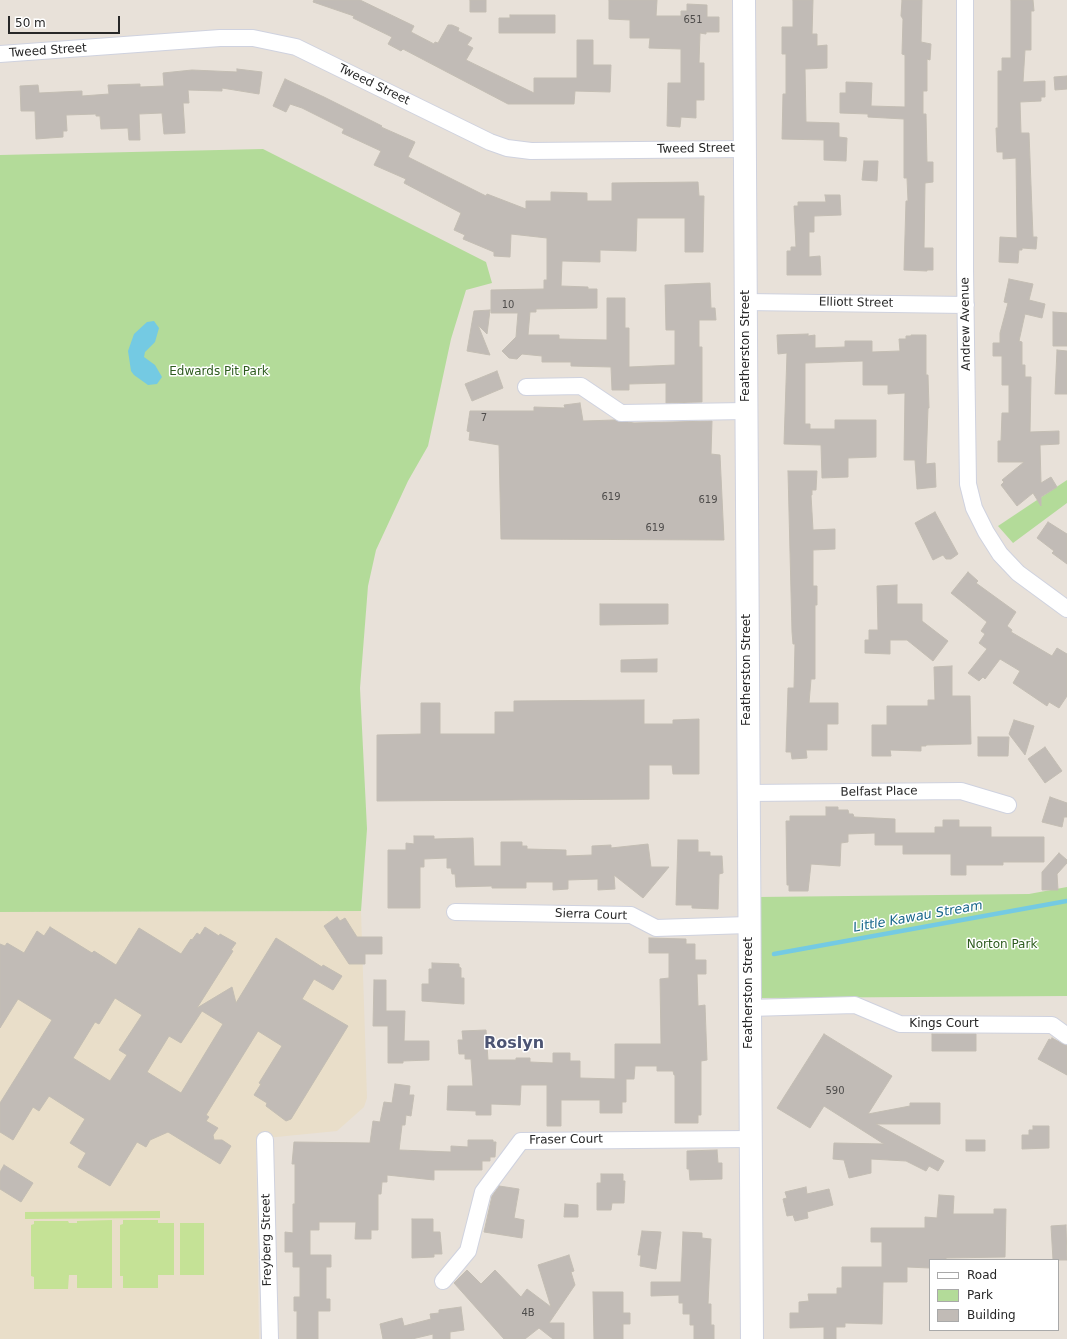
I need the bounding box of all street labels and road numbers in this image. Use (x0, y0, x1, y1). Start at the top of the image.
street label: Tweed Street (9, 41, 87, 61)
street label: Tweed Street (336, 61, 412, 109)
street label: Tweed Street (657, 141, 735, 157)
street label: Andrew Avenue (958, 277, 974, 371)
street label: Featherston Street (739, 290, 753, 402)
street label: Elliott Street (819, 295, 893, 311)
street label: Featherston Street (740, 614, 754, 726)
street label: Belfast Place (840, 784, 918, 800)
street label: Sierra Court (555, 907, 627, 923)
street label: Featherston Street (742, 937, 756, 1049)
street label: Kings Court (909, 1017, 979, 1031)
street label: Fraser Court (529, 1132, 603, 1148)
street label: Freyberg Street (259, 1193, 275, 1287)

